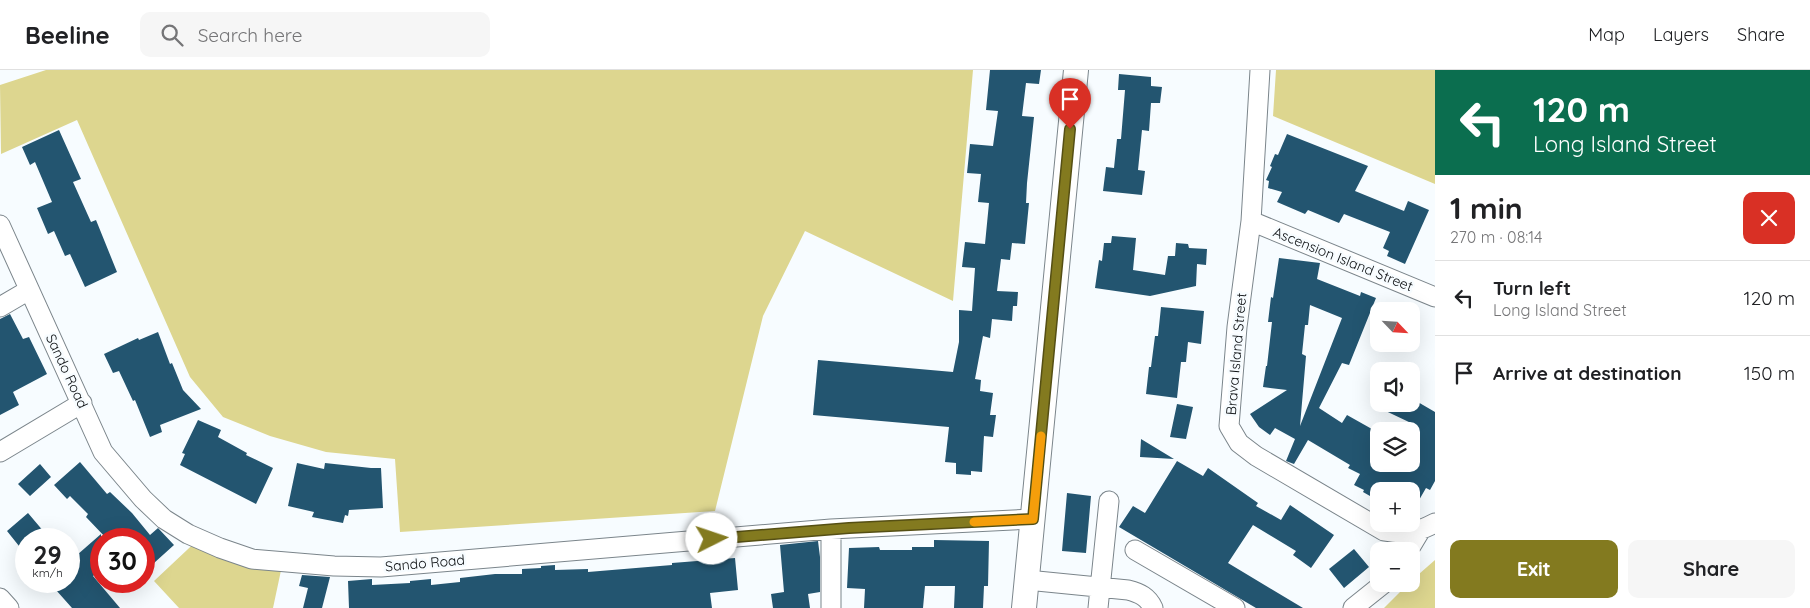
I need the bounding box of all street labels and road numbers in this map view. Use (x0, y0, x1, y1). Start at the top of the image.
street label: Ascension Island Street (1270, 223, 1416, 295)
street label: Brava Island Street (1222, 292, 1250, 416)
street label: Sando Road (42, 331, 92, 411)
street label: Sando Road (384, 551, 466, 575)

